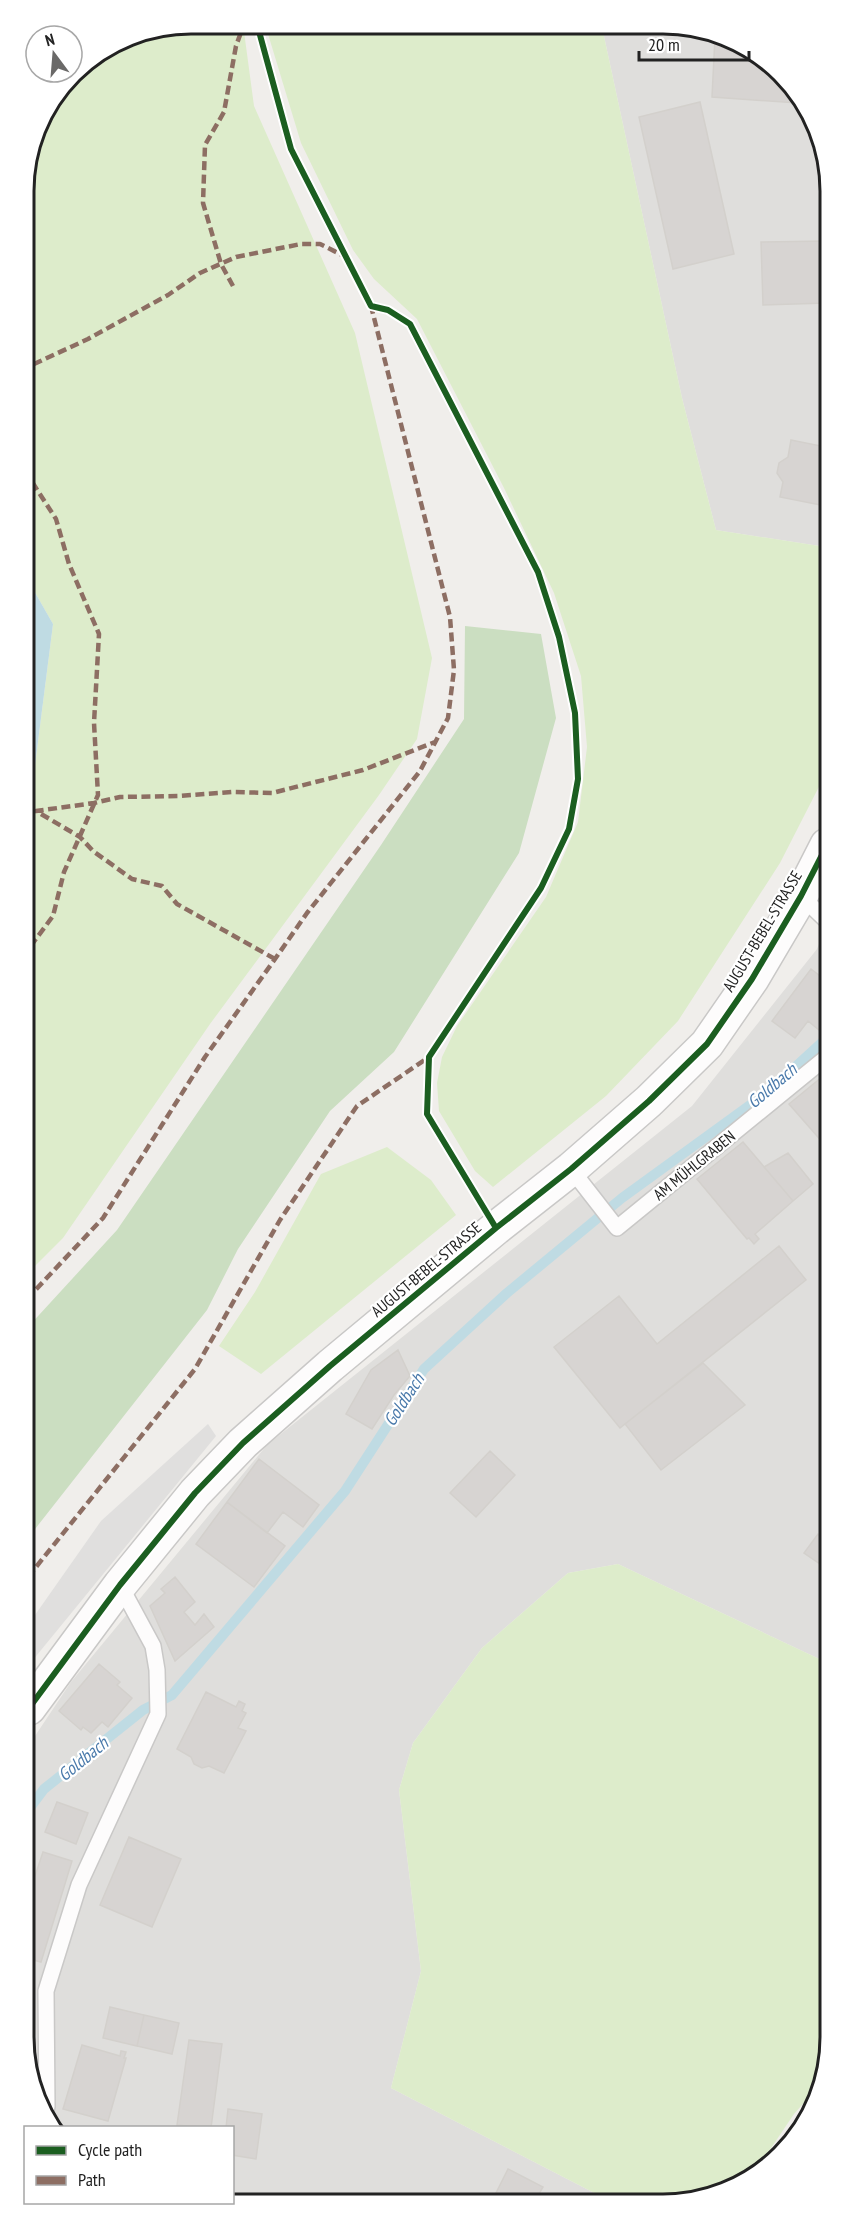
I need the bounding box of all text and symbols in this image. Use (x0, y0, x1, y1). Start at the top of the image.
north arrow (24, 24, 84, 84)
scale bar (639, 24, 748, 62)
text: N (43, 29, 57, 50)
text: 20 m (648, 33, 680, 56)
street label: AUGUST-BEBEL-STRASSE (718, 867, 806, 995)
water label: Goldbach (742, 1057, 802, 1113)
street label: AM MÜHLGRABEN (649, 1126, 739, 1204)
street label: AUGUST-BEBEL-STRASSE (367, 1217, 485, 1321)
water label: Goldbach (378, 1368, 430, 1430)
water label: Goldbach (53, 1731, 113, 1786)
legend (24, 2126, 234, 2204)
text: Cycle path (78, 2138, 142, 2161)
text: Path (78, 2168, 106, 2191)

